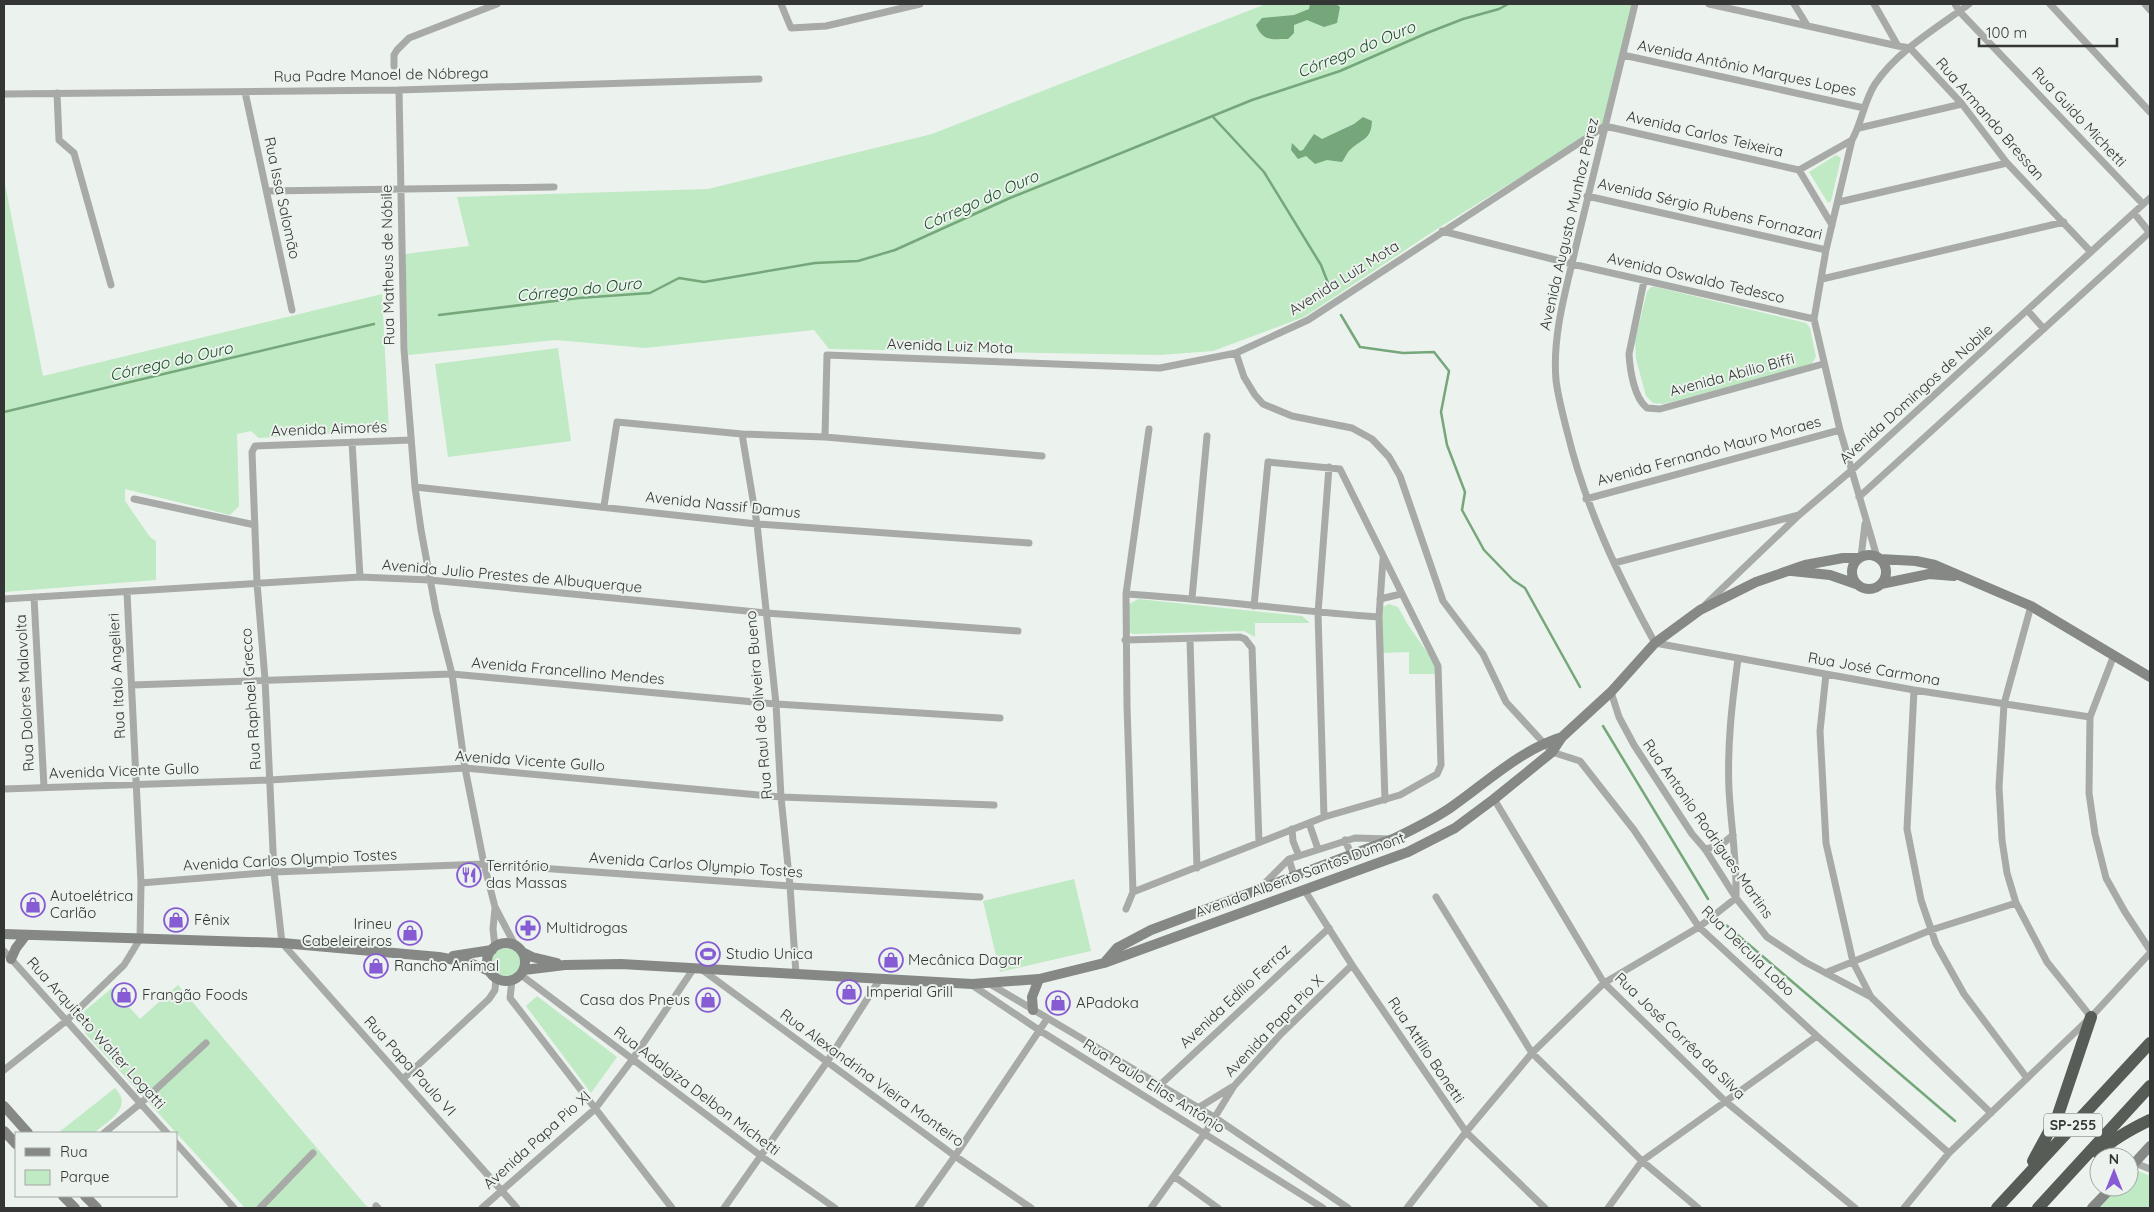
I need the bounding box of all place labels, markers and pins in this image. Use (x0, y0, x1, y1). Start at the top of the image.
place label: Território das Massas (486, 856, 567, 892)
restaurant icon: Território das Massas (456, 862, 482, 888)
place label: Autoelétrica Carlão (50, 886, 133, 922)
shop icon: Autoelétrica Carlão (20, 892, 46, 918)
shop icon: Fênix (163, 907, 189, 933)
place label: Fênix (194, 910, 230, 929)
place label: Irineu Cabeleireiros (302, 914, 392, 950)
pharmacy icon: Multidrogas (515, 915, 541, 941)
place label: Multidrogas (546, 918, 628, 937)
shop icon: Irineu Cabeleireiros (397, 920, 423, 946)
sports icon: Studio Unica (695, 941, 721, 967)
place label: Studio Unica (726, 944, 813, 963)
shop icon: Mecânica Dagar (878, 947, 904, 973)
place label: Mecânica Dagar (908, 950, 1023, 969)
shop icon: Rancho Animal (363, 953, 389, 979)
place label: Rancho Animal (394, 956, 499, 975)
shop icon: Imperial Grill (836, 979, 862, 1005)
shop icon: Frangão Foods (111, 982, 137, 1008)
place label: Imperial Grill (866, 982, 953, 1001)
place label: Frangão Foods (142, 985, 248, 1004)
shop icon: Casa dos Pneus (695, 987, 721, 1013)
place label: Casa dos Pneus (580, 990, 690, 1009)
shop icon: APadoka (1045, 990, 1071, 1016)
place label: APadoka (1076, 993, 1139, 1012)

